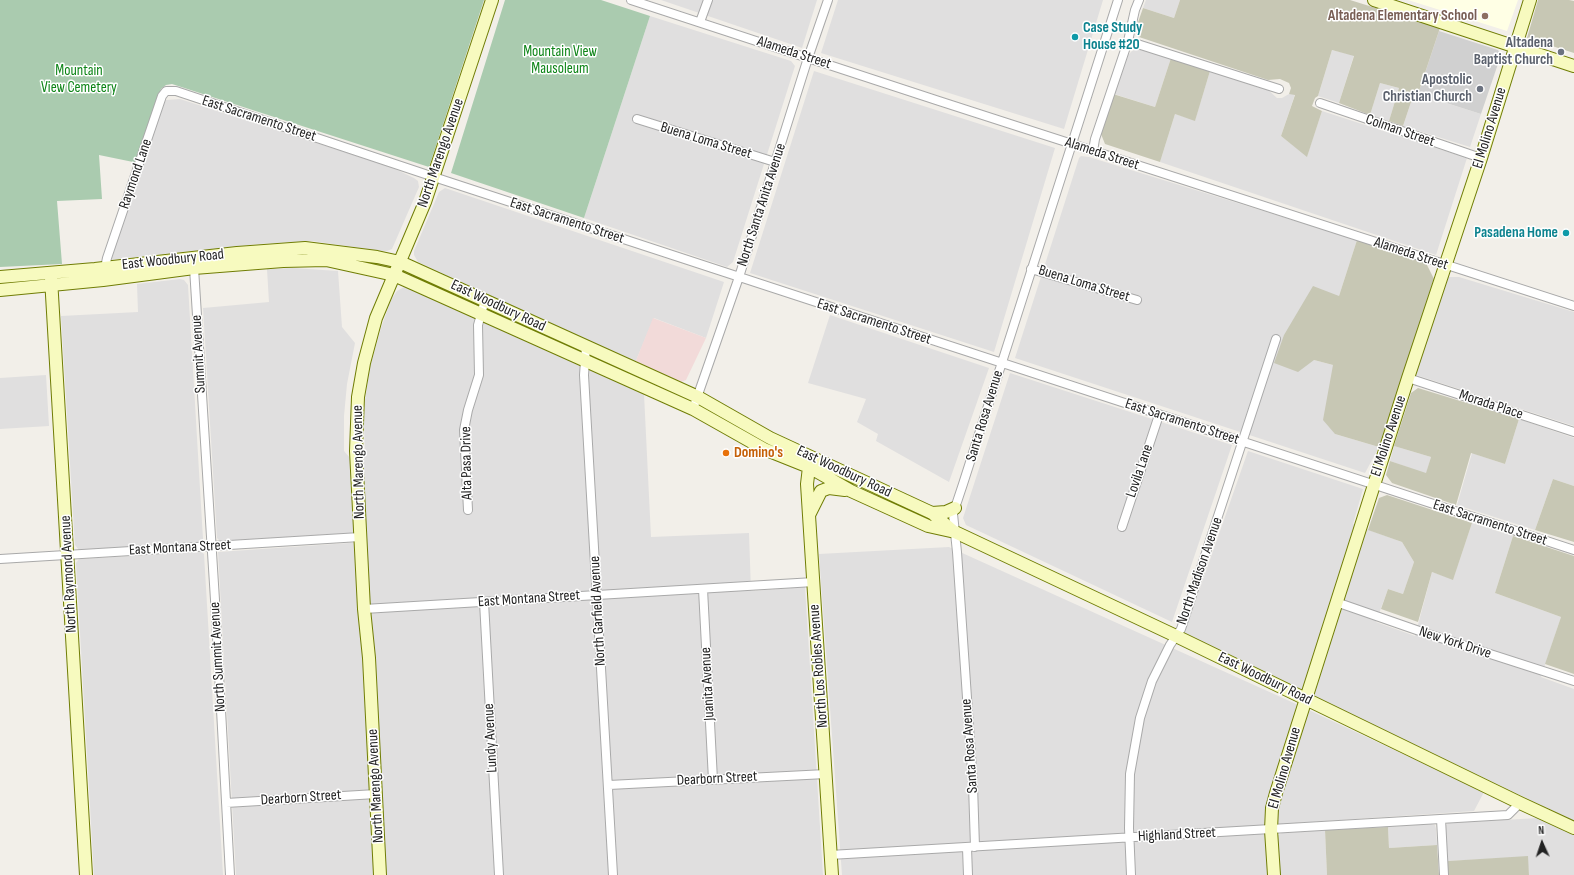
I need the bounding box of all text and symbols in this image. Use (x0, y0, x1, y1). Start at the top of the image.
place label: Altadena Elementary School (1328, 7, 1477, 25)
marker: Altadena Elementary School (1480, 11, 1490, 21)
place label: Case Study House #20 (1083, 19, 1142, 54)
marker: Case Study House #20 (1070, 32, 1080, 42)
street label: Alameda Street (755, 33, 833, 73)
place label: Altadena Baptist Church (1474, 34, 1553, 69)
park label: Mountain View Mausoleum (523, 43, 597, 78)
marker: Altadena Baptist Church (1556, 47, 1566, 57)
park label: Mountain View Cemetery (41, 62, 117, 97)
place label: Apostolic Christian Church (1383, 71, 1472, 106)
marker: Apostolic Christian Church (1475, 84, 1485, 94)
street label: El Molino Avenue (1469, 85, 1511, 171)
street label: East Sacramento Street (200, 92, 318, 146)
street label: North Marengo Avenue (414, 96, 468, 210)
street label: Colman Street (1363, 111, 1437, 151)
street label: Buena Loma Street (658, 119, 754, 163)
street label: Alameda Street (1063, 134, 1141, 174)
street label: Raymond Lane (116, 137, 156, 211)
street label: North Santa Anita Avenue (734, 141, 790, 269)
street label: East Sacramento Street (508, 194, 626, 248)
place label: Pasadena Home (1474, 224, 1558, 242)
marker: Pasadena Home (1561, 228, 1571, 238)
street label: Alameda Street (1372, 234, 1450, 274)
street label: East Woodbury Road (121, 246, 225, 274)
street label: Buena Loma Street (1036, 262, 1132, 306)
street label: East Woodbury Road (448, 276, 548, 336)
street label: East Sacramento Street (815, 295, 933, 349)
street label: Summit Avenue (188, 314, 210, 394)
street label: Santa Rosa Avenue (963, 368, 1007, 464)
street label: Morada Place (1457, 386, 1525, 424)
street label: El Molino Avenue (1367, 393, 1411, 479)
street label: East Sacramento Street (1123, 395, 1241, 449)
street label: North Marengo Avenue (349, 405, 369, 519)
street label: Alta Pasa Drive (457, 426, 477, 500)
street label: East Woodbury Road (794, 442, 894, 502)
street label: Lovila Lane (1123, 442, 1157, 500)
place label: Domino's (734, 444, 783, 462)
marker: Domino's (721, 448, 731, 458)
street label: East Sacramento Street (1431, 496, 1549, 550)
street label: North Raymond Avenue (57, 515, 81, 633)
street label: North Madison Avenue (1173, 515, 1227, 627)
street label: East Montana Street (128, 536, 232, 560)
street label: North Garfield Avenue (586, 556, 610, 666)
street label: East Montana Street (477, 586, 581, 612)
street label: North Summit Avenue (206, 602, 230, 712)
street label: North Los Robles Avenue (806, 604, 832, 728)
street label: New York Drive (1417, 623, 1493, 663)
street label: Juanita Avenue (697, 647, 719, 721)
street label: East Woodbury Road (1215, 648, 1315, 710)
street label: Santa Rosa Avenue (958, 698, 982, 794)
street label: Lundy Avenue (480, 703, 502, 773)
street label: El Molino Avenue (1265, 725, 1305, 811)
street label: North Marengo Avenue (364, 729, 388, 843)
street label: Dearborn Street (676, 768, 758, 790)
street label: Dearborn Street (260, 786, 342, 810)
north arrow (1522, 823, 1562, 863)
street label: Highland Street (1138, 824, 1216, 846)
text: N (1538, 824, 1545, 837)

